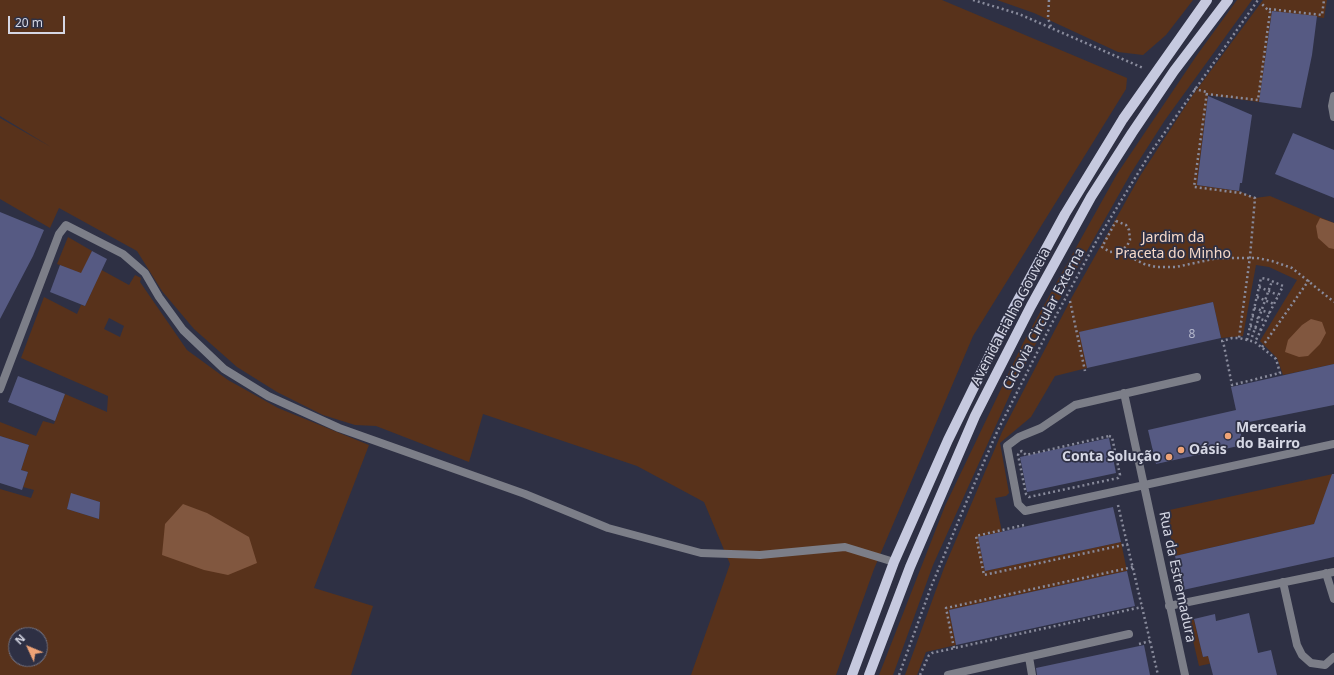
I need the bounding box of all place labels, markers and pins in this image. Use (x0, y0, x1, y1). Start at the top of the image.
place label: Mercearia do Bairro (1236, 420, 1306, 452)
marker: Mercearia do Bairro (1223, 431, 1233, 441)
place label: Oásis (1189, 442, 1227, 458)
marker: Oásis (1176, 445, 1186, 455)
place label: Conta Solução (1062, 449, 1161, 465)
marker: Conta Solução (1164, 452, 1174, 462)

